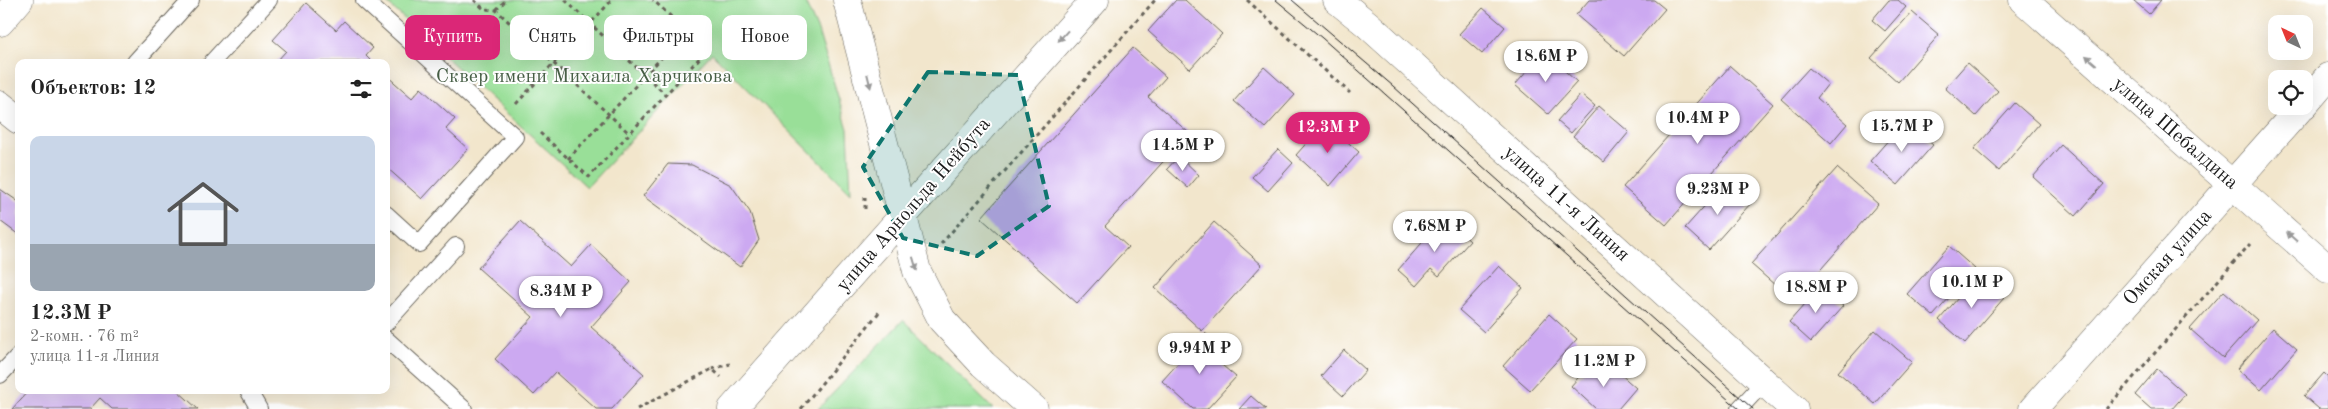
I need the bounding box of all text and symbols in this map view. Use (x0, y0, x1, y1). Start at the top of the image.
chip: Купить (405, 15, 500, 60)
chip: Снять (510, 15, 594, 60)
chip: Фильтры (604, 15, 712, 60)
chip: Новое (722, 15, 807, 60)
north arrow (2268, 15, 2312, 60)
map controls (2268, 15, 2313, 115)
one-way arrow (1057, 30, 1069, 42)
pin: 18.6M ₽ (1500, 41, 1592, 83)
text: 18.6M ₽ (1515, 49, 1577, 65)
one-way arrow (2085, 55, 2098, 66)
park label: Сквер имени Михаила Харчикова (436, 67, 732, 87)
button: locate (2268, 70, 2313, 115)
one-way arrow (865, 73, 873, 88)
street label: улица Шебалдина (2108, 74, 2242, 194)
icon: filters (347, 75, 375, 103)
text: Объектов: 12 (30, 78, 156, 99)
pin: 10.4M ₽ (1652, 102, 1744, 145)
pin: 15.7M ₽ (1856, 110, 1948, 153)
text: 10.4M ₽ (1667, 111, 1729, 127)
pin: 12.3M ₽ (1282, 112, 1374, 154)
street label: улица Арнольда Нейбута (833, 114, 995, 296)
text: 15.7M ₽ (1871, 119, 1933, 135)
text: 12.3M ₽ (1297, 120, 1359, 136)
pin: 14.5M ₽ (1137, 130, 1229, 172)
text: 14.5M ₽ (1152, 138, 1214, 154)
street label: улица 11-я Линия (1499, 142, 1633, 266)
icon: home (158, 169, 248, 259)
pin: 9.23M ₽ (1672, 174, 1764, 216)
text: 9.23M ₽ (1687, 182, 1749, 198)
street label: Омская улица (2120, 206, 2216, 310)
pin: 7.68M ₽ (1389, 210, 1481, 253)
text: 7.68M ₽ (1404, 219, 1466, 235)
one-way arrow (2285, 231, 2298, 242)
one-way arrow (911, 257, 919, 272)
pin: 10.1M ₽ (1926, 266, 2018, 309)
pin: 18.8M ₽ (1770, 272, 1862, 314)
text: 10.1M ₽ (1941, 275, 2003, 291)
pin: 8.34M ₽ (515, 276, 607, 318)
text: 18.8M ₽ (1785, 280, 1847, 296)
text: 8.34M ₽ (530, 284, 592, 300)
text: 12.3M ₽ (30, 303, 112, 324)
text: 2-комн. · 76 m² (30, 329, 139, 345)
pin: 9.94M ₽ (1154, 332, 1246, 375)
text: 9.94M ₽ (1169, 341, 1231, 357)
pin: 11.2M ₽ (1558, 346, 1650, 388)
text: улица 11-я Линия (30, 349, 159, 365)
text: 11.2M ₽ (1573, 354, 1635, 370)

